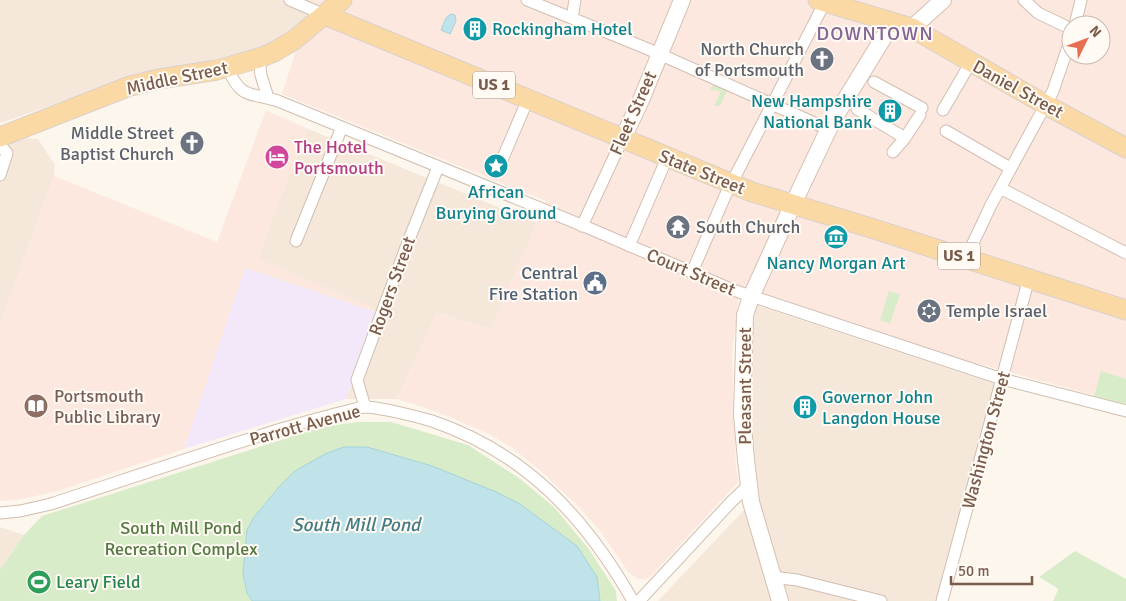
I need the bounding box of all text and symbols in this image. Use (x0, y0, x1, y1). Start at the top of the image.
north arrow (1061, 15, 1111, 65)
building icon: Rockingham Hotel (462, 16, 488, 42)
place label: Rockingham Hotel (492, 18, 633, 40)
district label: DOWNTOWN (816, 21, 934, 46)
text: N (1086, 22, 1105, 41)
place label: North Church of Portsmouth (695, 38, 804, 81)
church icon: North Church of Portsmouth (809, 46, 835, 72)
street label: Daniel Street (969, 55, 1067, 123)
street label: Middle Street (124, 56, 230, 100)
street label: Fleet Street (605, 68, 661, 158)
road number: US 1 (473, 72, 515, 98)
place label: New Hampshire National Bank (751, 90, 872, 133)
building icon: New Hampshire National Bank (877, 98, 903, 124)
place label: Middle Street Baptist Church (60, 122, 174, 165)
church icon: Middle Street Baptist Church (179, 130, 205, 156)
place label: The Hotel Portsmouth (294, 136, 384, 179)
hotel icon: The Hotel Portsmouth (264, 144, 290, 170)
street label: State Street (656, 145, 748, 199)
place icon: African Burying Ground (483, 153, 509, 179)
place label: African Burying Ground (436, 181, 556, 224)
temple icon: South Church (665, 214, 691, 240)
place label: South Church (696, 216, 800, 238)
museum icon: Nancy Morgan Art (823, 224, 849, 250)
street label: Rogers Street (364, 233, 420, 339)
road number: US 1 (938, 242, 980, 270)
street label: Court Street (643, 243, 739, 301)
place label: Nancy Morgan Art (766, 252, 906, 274)
place label: Central Fire Station (489, 262, 578, 305)
public building icon: Central Fire Station (582, 270, 608, 296)
synagogue icon: Temple Israel (916, 298, 942, 324)
place label: Temple Israel (946, 300, 1047, 322)
street label: Pleasant Street (734, 327, 756, 445)
street label: Washington Street (957, 369, 1015, 511)
place label: Portsmouth Public Library (54, 385, 161, 428)
place label: Governor John Langdon House (822, 386, 941, 429)
library icon: Portsmouth Public Library (23, 393, 49, 419)
building icon: Governor John Langdon House (792, 394, 818, 420)
street label: Parrott Avenue (247, 400, 363, 450)
water label: South Mill Pond (292, 513, 422, 537)
park label: South Mill Pond Recreation Complex (104, 517, 258, 560)
scale bar (951, 554, 1032, 586)
text: 50 m (958, 562, 989, 580)
sports icon: Leary Field (26, 569, 52, 595)
place label: Leary Field (56, 571, 141, 593)

